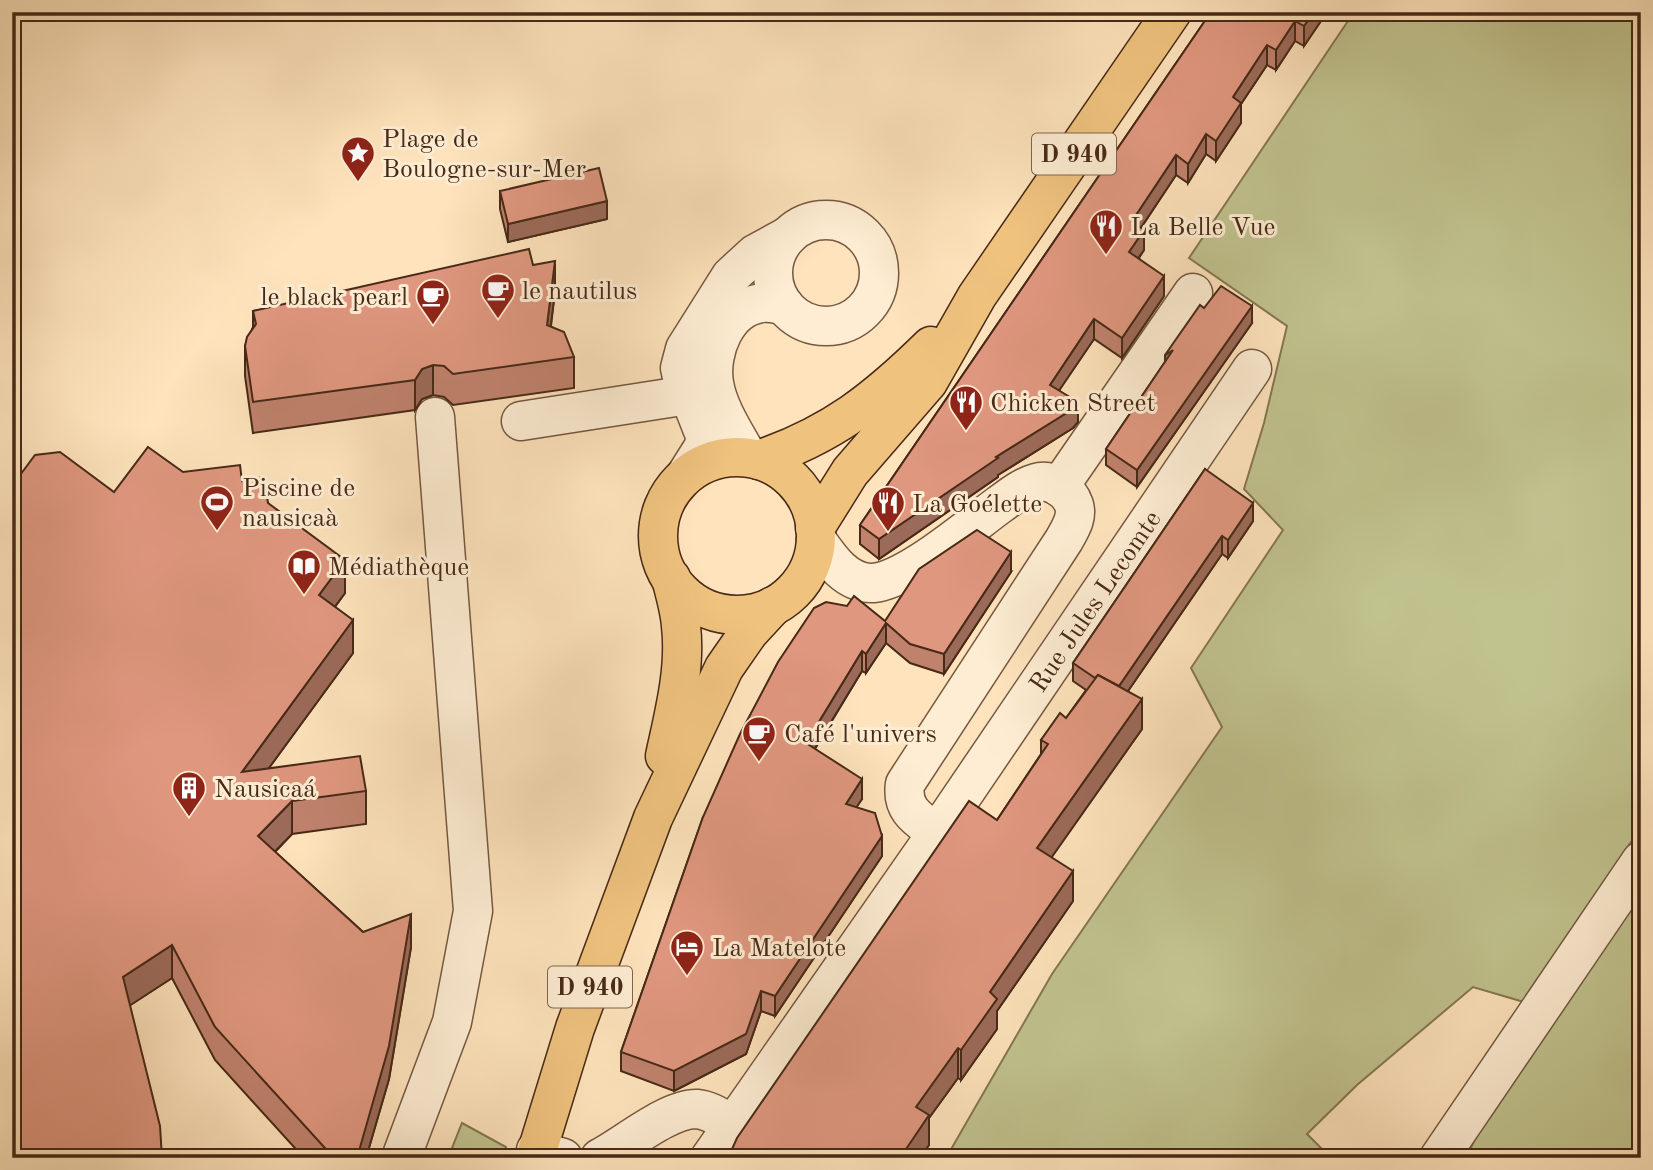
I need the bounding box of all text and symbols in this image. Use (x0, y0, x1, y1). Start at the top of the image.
place label: Plage de Boulogne-sur-Mer (382, 127, 586, 183)
place icon: Plage de Boulogne-sur-Mer (339, 134, 377, 183)
road number: D 940 (1032, 134, 1116, 174)
restaurant icon: La Belle Vue (1087, 207, 1125, 256)
place label: La Belle Vue (1130, 215, 1276, 241)
cafe icon: le nautilus (479, 271, 517, 320)
cafe icon: le black pearl (414, 277, 452, 326)
place label: le nautilus (522, 279, 637, 305)
place label: le black pearl (260, 285, 408, 311)
restaurant icon: Chicken Street (947, 383, 985, 432)
place label: Chicken Street (990, 391, 1156, 417)
place label: Piscine de nausicaà (242, 476, 355, 532)
sports icon: Piscine de nausicaà (198, 483, 236, 532)
restaurant icon: La Goélette (869, 484, 907, 533)
place label: La Goélette (912, 492, 1042, 518)
street label: Rue Jules Lecomte (1026, 507, 1167, 697)
library icon: Médiathèque (285, 547, 323, 596)
place label: Médiathèque (328, 555, 469, 581)
cafe icon: Café l'univers (740, 714, 778, 763)
place label: Café l'univers (784, 722, 937, 748)
building icon: Nausicaá (170, 769, 208, 818)
place label: Nausicaá (214, 777, 316, 803)
hotel icon: La Matelote (668, 928, 706, 977)
place label: La Matelote (712, 936, 846, 962)
road number: D 940 (548, 967, 632, 1007)

